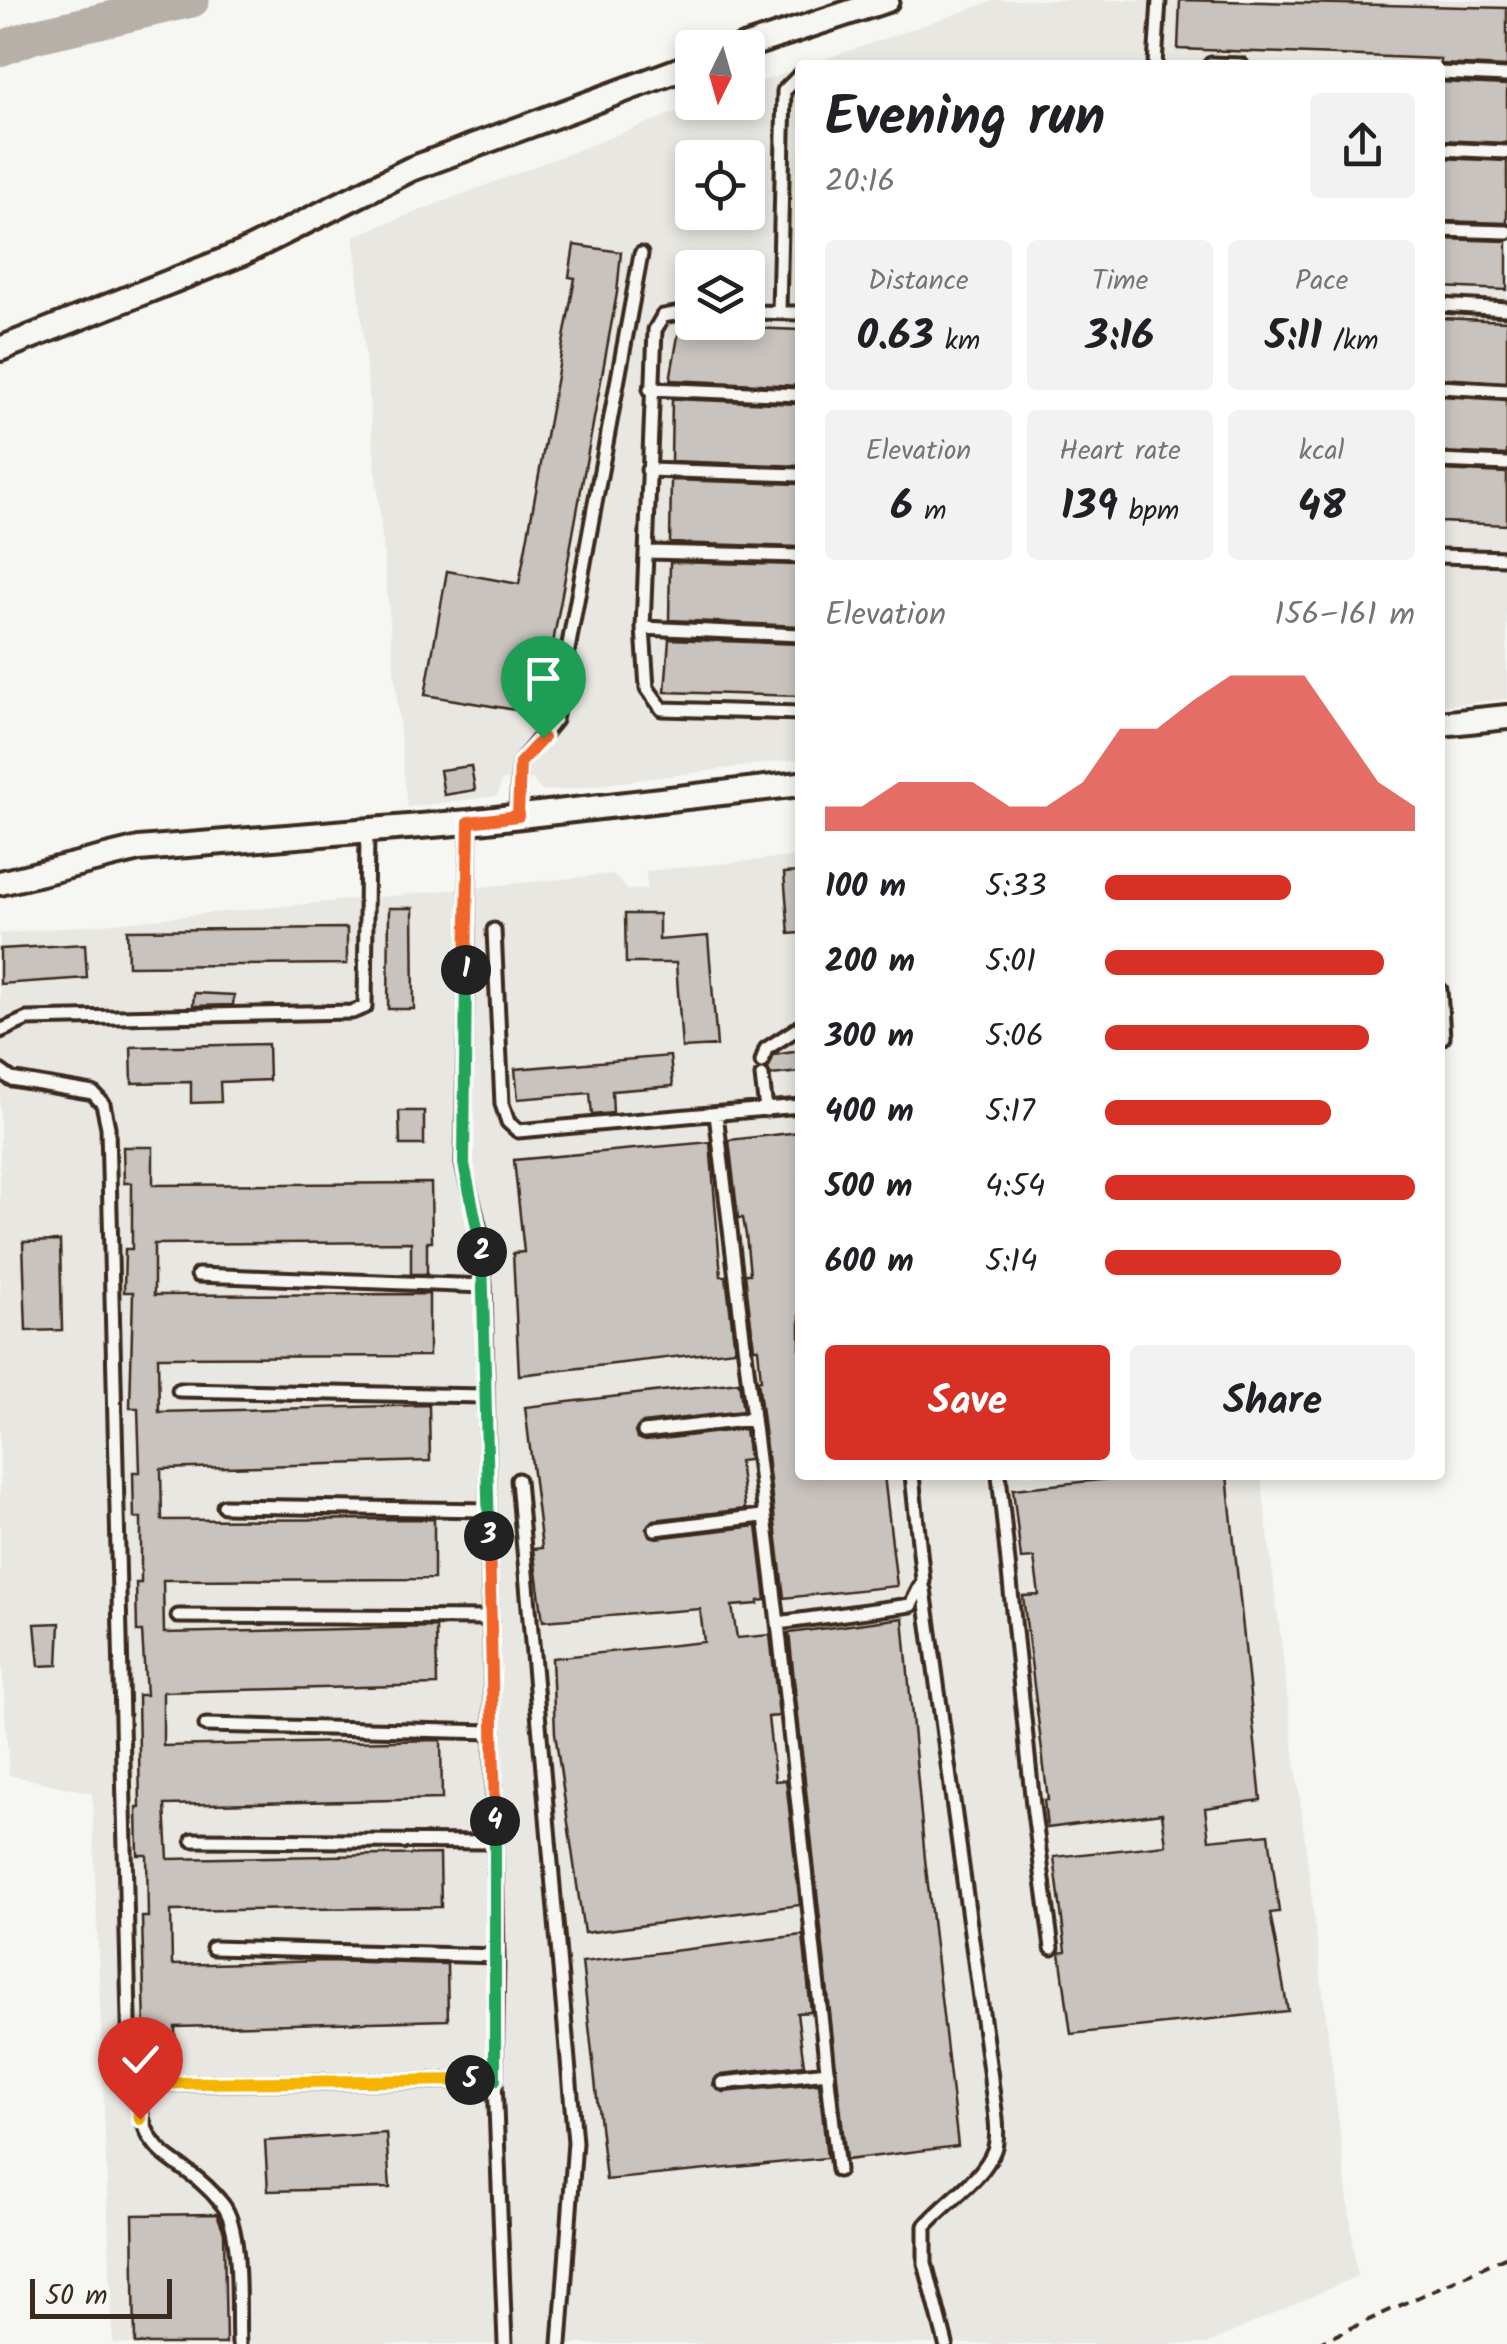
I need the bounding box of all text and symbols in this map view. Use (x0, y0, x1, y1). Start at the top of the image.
north arrow (675, 30, 765, 120)
map controls (675, 30, 765, 340)
text: Evening run (825, 76, 1105, 163)
button: share (1310, 93, 1415, 198)
button: locate (675, 140, 765, 230)
text: 20:16 (825, 157, 895, 208)
button: layers (675, 250, 765, 340)
text: Distance (868, 259, 969, 304)
text: Time (1092, 259, 1148, 304)
text: Pace (1295, 259, 1348, 304)
text: 0.63 (856, 304, 934, 371)
text: 3:16 (1086, 304, 1154, 371)
text: 5:11 (1265, 304, 1322, 371)
text: km (934, 319, 980, 364)
text: /km (1322, 319, 1378, 364)
text: Elevation (865, 429, 971, 474)
text: Heart rate (1059, 429, 1181, 474)
text: kcal (1299, 429, 1344, 474)
text: 6 (890, 474, 913, 541)
text: 139 (1061, 474, 1118, 541)
text: 48 (1298, 474, 1346, 541)
text: m (913, 489, 946, 534)
text: bpm (1118, 489, 1179, 534)
text: Elevation (825, 590, 946, 641)
text: 156–161 m (1274, 590, 1415, 641)
pin (501, 636, 586, 739)
icon: arrive (516, 651, 571, 706)
text: 100 m (825, 862, 906, 913)
text: 5:33 (985, 862, 1047, 913)
text: 200 m (825, 937, 915, 988)
text: 5:01 (985, 937, 1036, 988)
pin: 1 (441, 945, 491, 995)
text: 1 (462, 947, 470, 992)
text: 300 m (825, 1012, 914, 1063)
text: 5:06 (985, 1012, 1044, 1063)
text: 400 m (825, 1087, 914, 1138)
text: 5:17 (985, 1087, 1035, 1138)
text: 500 m (825, 1162, 913, 1213)
text: 4:54 (985, 1162, 1045, 1213)
pin: 2 (457, 1227, 507, 1277)
text: 2 (474, 1229, 490, 1274)
text: 600 m (825, 1237, 914, 1288)
text: 5:14 (985, 1237, 1038, 1288)
button: Save (825, 1345, 1110, 1460)
button: Share (1130, 1345, 1415, 1460)
pin: 3 (464, 1511, 514, 1561)
text: 3 (481, 1513, 497, 1558)
pin: 4 (470, 1796, 520, 1846)
text: 4 (487, 1798, 503, 1843)
pin (98, 2017, 183, 2120)
icon: check (113, 2032, 168, 2087)
pin: 5 (445, 2055, 495, 2105)
text: 5 (463, 2057, 477, 2102)
scale bar (30, 2274, 172, 2318)
text: 50 m (45, 2274, 108, 2319)

